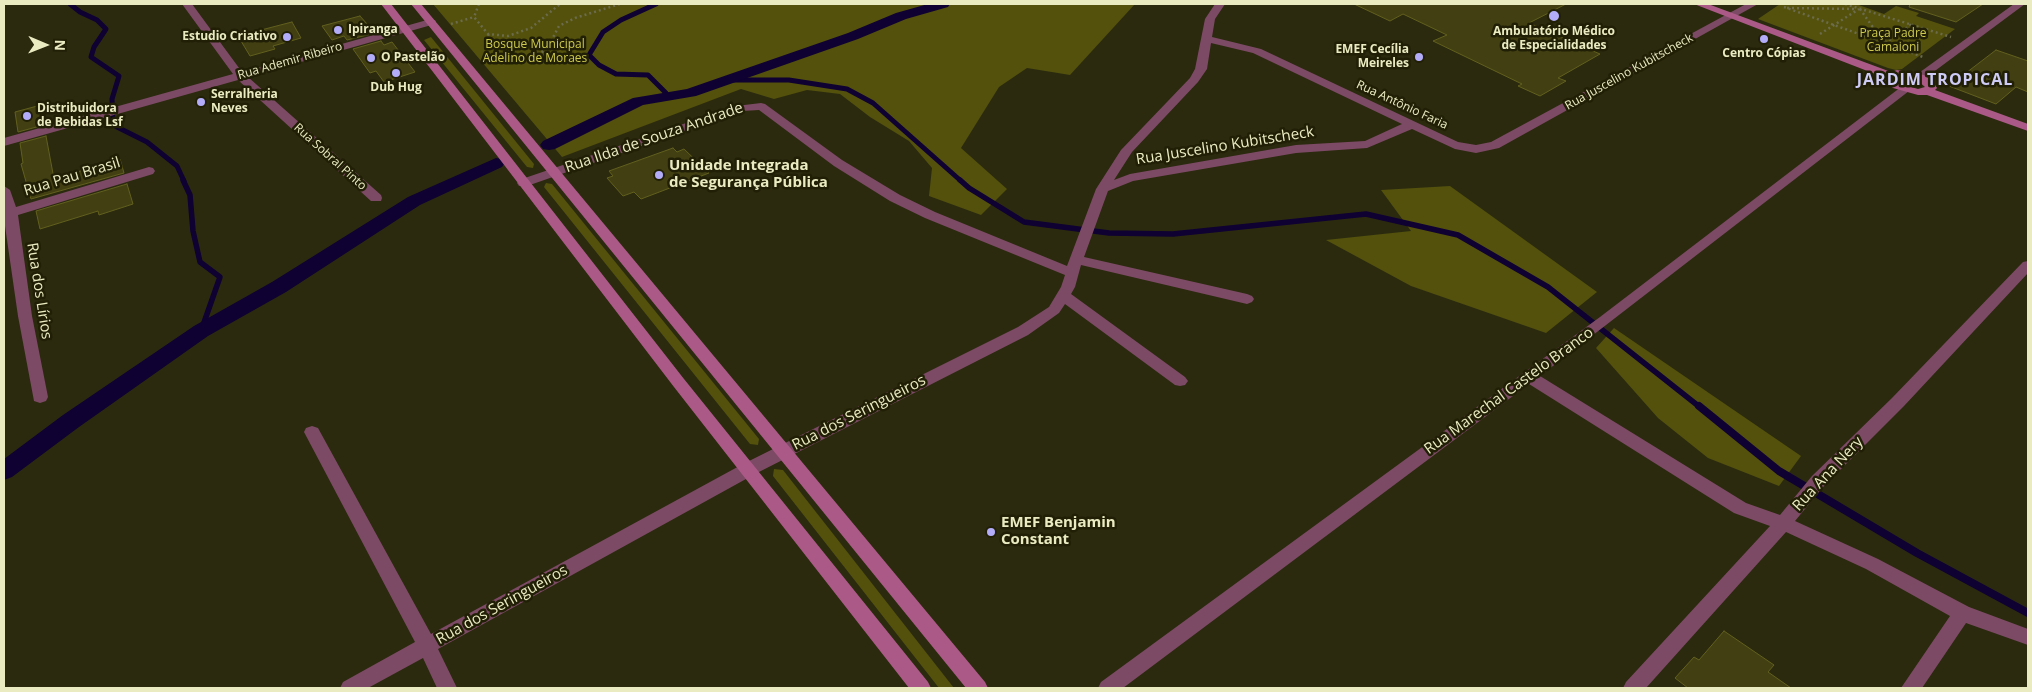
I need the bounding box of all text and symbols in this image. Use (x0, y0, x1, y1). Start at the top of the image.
marker: Ambulatório Médico de Especialidades (1547, 9, 1561, 23)
north arrow (20, 20, 70, 70)
place label: Ipiranga (348, 23, 398, 37)
marker: Ipiranga (332, 24, 344, 36)
place label: Ambulatório Médico de Especialidades (1493, 25, 1615, 53)
park label: Praça Padre Camaioni (1859, 27, 1927, 55)
place label: Estudio Criativo (182, 30, 277, 44)
marker: Estudio Criativo (281, 31, 293, 43)
street label: Rua Juscelino Kubitscheck (1563, 31, 1695, 113)
marker: Centro Cópias (1758, 33, 1770, 45)
park label: Bosque Municipal Adelino de Moraes (483, 38, 587, 66)
text: N (51, 39, 70, 51)
street label: Rua Ademir Ribeiro (236, 39, 344, 83)
place label: EMEF Cecília Meireles (1335, 43, 1409, 71)
place label: Centro Cópias (1722, 47, 1806, 61)
place label: O Pastelão (381, 51, 445, 65)
marker: EMEF Cecília Meireles (1413, 51, 1425, 63)
marker: O Pastelão (365, 52, 377, 64)
marker: Dub Hug (390, 67, 402, 79)
district label: JARDIM TROPICAL (1855, 70, 2015, 90)
street label: Rua Antônio Faria (1354, 78, 1450, 132)
place label: Dub Hug (370, 81, 422, 95)
place label: Serralheria Neves (211, 88, 278, 116)
marker: Serralheria Neves (195, 96, 207, 108)
street label: Rua Ilda de Souza Andrade (563, 99, 745, 177)
place label: Distribuidora de Bebidas Lsf (37, 102, 123, 130)
marker: Distribuidora de Bebidas Lsf (21, 110, 33, 122)
street label: Rua Sobral Pinto (291, 121, 369, 193)
street label: Rua Juscelino Kubitscheck (1135, 123, 1315, 169)
street label: Rua Pau Brasil (22, 154, 122, 200)
place label: Unidade Integrada de Segurança Pública (669, 157, 828, 192)
marker: Unidade Integrada de Segurança Pública (653, 169, 665, 181)
street label: Rua dos Lírios (22, 241, 56, 341)
street label: Rua Marechal Castelo Branco (1421, 324, 1597, 458)
street label: Rua dos Seringueiros (789, 371, 929, 455)
street label: Rua Ana Nery (1789, 433, 1867, 515)
place label: EMEF Benjamin Constant (1001, 514, 1116, 549)
marker: EMEF Benjamin Constant (985, 526, 997, 538)
street label: Rua dos Seringueiros (433, 561, 571, 649)

